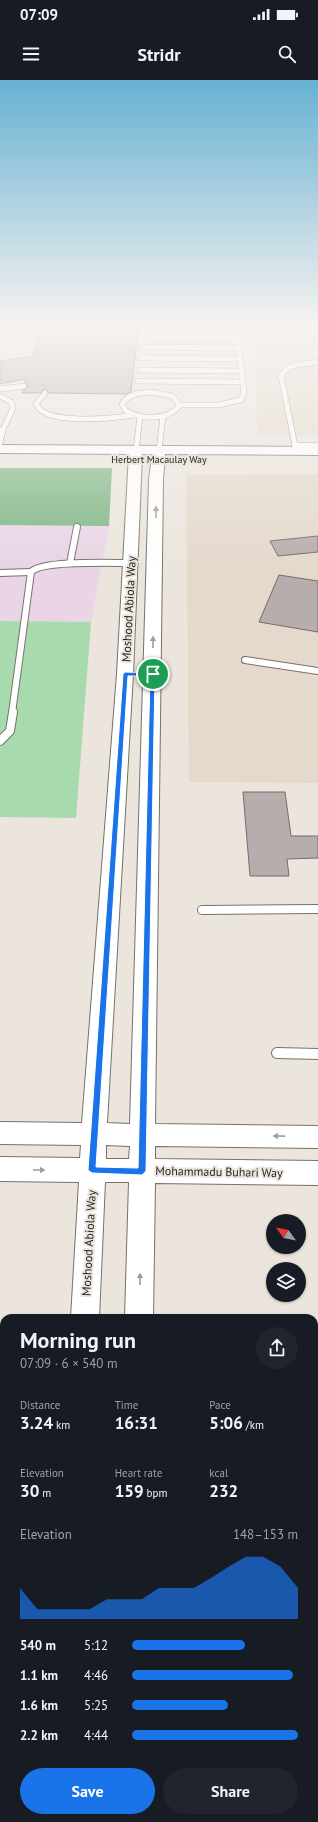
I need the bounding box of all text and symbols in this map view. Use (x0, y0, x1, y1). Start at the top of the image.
text: 07:09 (20, 5, 58, 24)
icon: menu (20, 43, 42, 65)
text: Stridr (137, 43, 181, 66)
icon: search (276, 43, 298, 65)
street label: Herbert Macaulay Way (111, 453, 207, 466)
one-way arrow (153, 505, 159, 518)
street label: Moshood Abiola Way (118, 555, 139, 662)
one-way arrow (150, 635, 156, 648)
pin (136, 657, 170, 691)
icon: arrive (142, 663, 164, 685)
one-way arrow (272, 1133, 285, 1139)
street label: Mohammadu Buhari Way (155, 1163, 283, 1180)
one-way arrow (33, 1167, 46, 1173)
street label: Moshood Abiola Way (78, 1189, 99, 1296)
north arrow (266, 1214, 306, 1254)
map controls (266, 1214, 306, 1302)
button: layers (266, 1262, 306, 1302)
one-way arrow (136, 1273, 143, 1285)
text: Morning run (20, 1326, 136, 1354)
button: share (256, 1327, 298, 1369)
text: 07:09 · 6 × 540 m (20, 1355, 117, 1372)
text: Distance (20, 1398, 60, 1412)
text: Time (115, 1398, 138, 1412)
text: Pace (209, 1398, 231, 1412)
text: 3.24 (20, 1412, 53, 1434)
text: 16:31 (115, 1412, 158, 1434)
text: 5:06 (209, 1412, 243, 1434)
text: km (53, 1418, 70, 1432)
text: /km (243, 1418, 264, 1432)
text: Elevation (20, 1466, 64, 1480)
text: Heart rate (115, 1466, 162, 1480)
text: kcal (209, 1466, 228, 1480)
text: 30 (20, 1480, 39, 1502)
text: 159 (115, 1480, 144, 1502)
text: 232 (209, 1480, 238, 1502)
text: m (39, 1486, 51, 1500)
text: bpm (144, 1486, 167, 1500)
text: Elevation (20, 1526, 72, 1543)
text: 148–153 m (233, 1526, 298, 1543)
text: 540 m (20, 1637, 56, 1654)
text: 5:12 (84, 1637, 108, 1654)
text: 1.1 km (20, 1667, 58, 1684)
text: 4:46 (84, 1667, 108, 1684)
text: 1.6 km (20, 1697, 58, 1714)
text: 5:25 (84, 1697, 108, 1714)
text: 2.2 km (20, 1727, 58, 1744)
text: 4:44 (84, 1727, 108, 1744)
button: Save (20, 1768, 155, 1814)
button: Share (163, 1768, 298, 1814)

